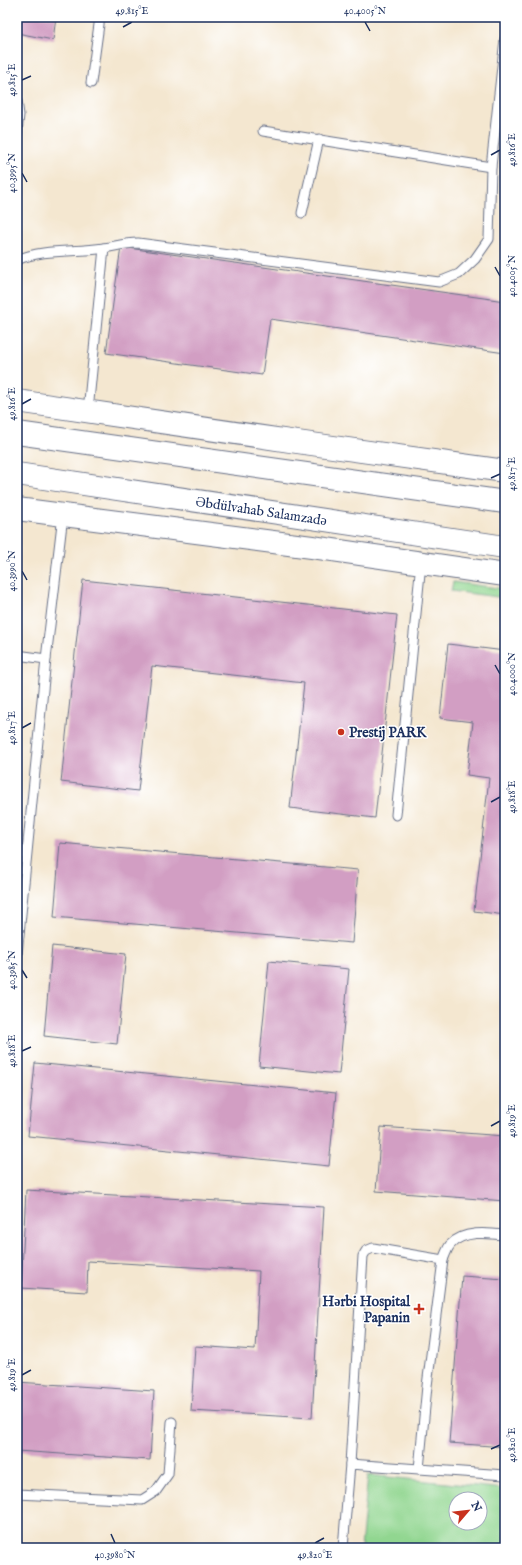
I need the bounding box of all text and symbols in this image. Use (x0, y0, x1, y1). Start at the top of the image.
text: 49.815°E (116, 5, 148, 18)
text: 40.4005°N (344, 5, 386, 18)
text: 49.815°E (6, 64, 19, 96)
text: 49.816°E (506, 133, 519, 167)
text: 40.3995°N (6, 153, 19, 193)
text: 40.4005°N (506, 255, 519, 297)
text: 49.816°E (6, 387, 19, 421)
text: 49.817°E (506, 457, 519, 491)
street label: Əbdülvahab Salamzadə (194, 493, 328, 530)
text: 40.3990°N (6, 550, 19, 592)
text: 40.4000°N (506, 652, 519, 696)
text: 49.817°E (6, 711, 19, 745)
place label: Prestij PARK (349, 724, 427, 742)
marker: Prestij PARK (336, 727, 346, 737)
text: 49.818°E (506, 780, 519, 814)
text: 40.3985°N (6, 950, 19, 990)
text: 49.818°E (6, 1034, 19, 1068)
text: 49.819°E (506, 1104, 519, 1138)
place label: Hərbi Hospital Papanin (322, 1293, 411, 1327)
marker: Hərbi Hospital Papanin (413, 1303, 425, 1315)
text: 49.819°E (6, 1358, 19, 1392)
text: 49.820°E (506, 1427, 519, 1463)
north arrow (448, 1491, 488, 1531)
text: N (467, 1498, 485, 1515)
text: 40.3980°N (95, 1549, 136, 1562)
text: 49.820°E (297, 1549, 333, 1562)

